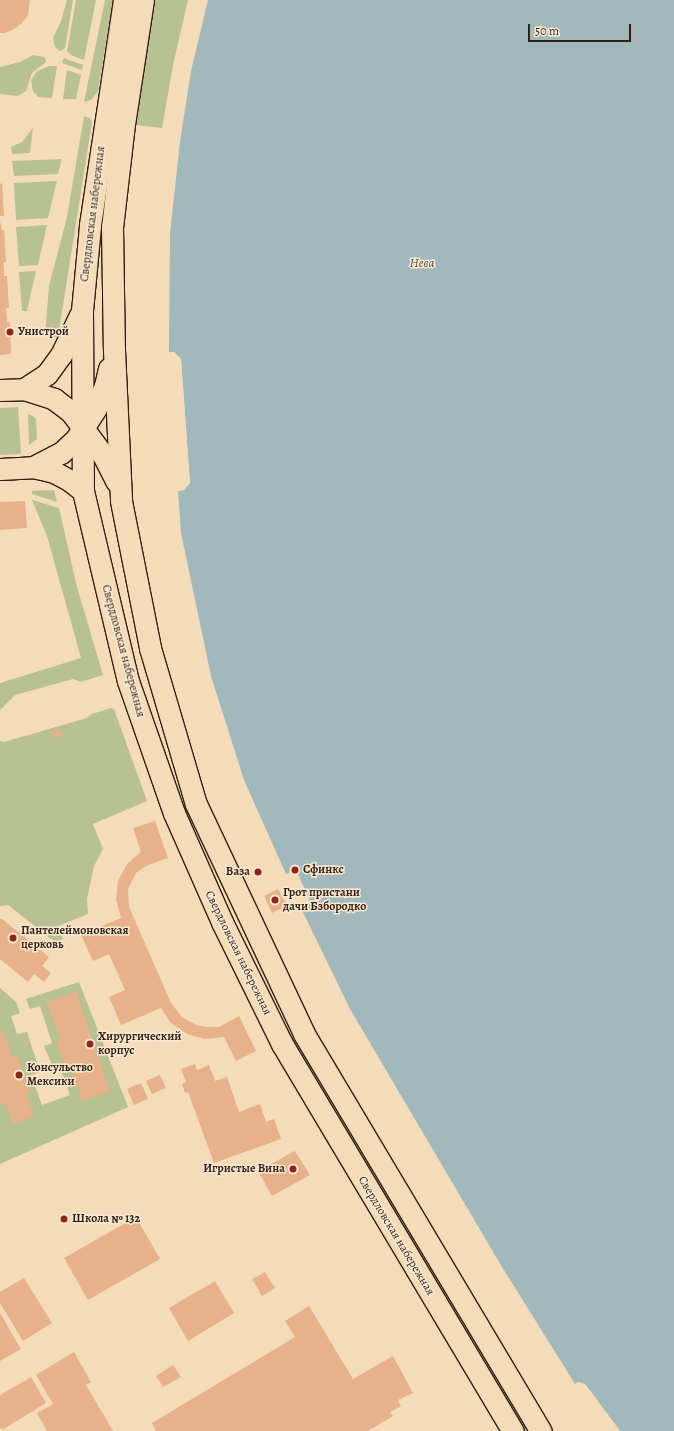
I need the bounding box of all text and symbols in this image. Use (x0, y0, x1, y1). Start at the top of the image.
scale bar (530, 16, 633, 42)
text: 50 m (535, 23, 559, 39)
street label: Свердловская набережная (78, 145, 108, 283)
water label: Нева (410, 255, 434, 271)
place label: Унистрой (18, 325, 69, 339)
marker: Унистрой (5, 327, 15, 337)
street label: Свердловская набережная (98, 583, 148, 719)
place label: Сфинкс (303, 863, 344, 877)
place label: Ваза (226, 865, 250, 879)
marker: Сфинкс (290, 865, 300, 875)
marker: Ваза (253, 867, 263, 877)
place label: Грот пристани дачи Бзбородко (283, 886, 366, 914)
street label: Свердловская набережная (202, 889, 274, 1017)
marker: Грот пристани дачи Бзбородко (270, 895, 280, 905)
place label: Пантелеймоновская церковь (21, 924, 129, 952)
marker: Пантелеймоновская церковь (8, 933, 18, 943)
place label: Хирургический корпус (98, 1030, 181, 1058)
marker: Хирургический корпус (85, 1039, 95, 1049)
place label: Консульство Мексики (27, 1061, 93, 1089)
marker: Консульство Мексики (14, 1070, 24, 1080)
place label: Игристые Вина (203, 1162, 285, 1176)
marker: Игристые Вина (288, 1164, 298, 1174)
street label: Свердловская набережная (355, 1174, 437, 1298)
place label: Школа № 132 (72, 1212, 140, 1226)
marker: Школа № 132 (59, 1214, 69, 1224)

